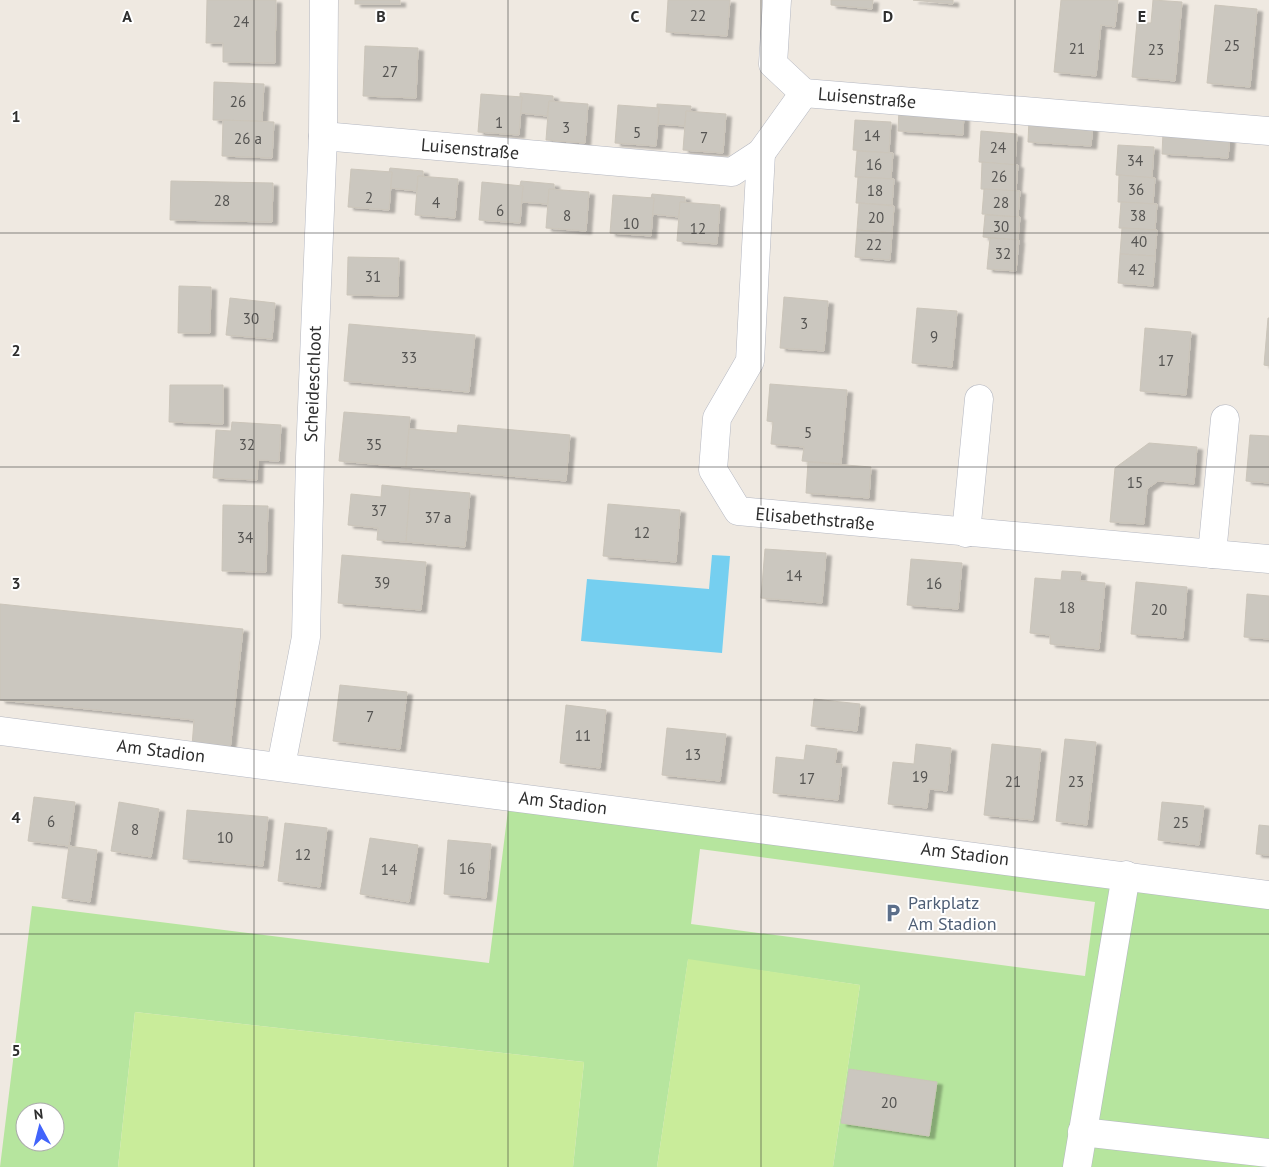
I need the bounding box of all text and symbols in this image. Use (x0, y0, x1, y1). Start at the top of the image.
text: A (122, 6, 132, 26)
text: B (376, 6, 386, 26)
text: C (631, 6, 640, 26)
house number: 22 (690, 6, 706, 25)
text: D (883, 6, 893, 26)
text: E (1138, 6, 1146, 26)
house number: 24 (233, 12, 249, 31)
house number: 25 (1224, 36, 1240, 55)
house number: 21 (1069, 39, 1085, 58)
house number: 23 (1148, 40, 1164, 59)
house number: 27 (382, 62, 398, 81)
street label: Luisenstraße (817, 82, 917, 113)
house number: 26 (230, 92, 246, 111)
text: 1 (11, 106, 21, 126)
house number: 1 (495, 113, 503, 132)
house number: 3 (562, 118, 570, 137)
house number: 5 (633, 123, 641, 142)
house number: 14 (864, 126, 880, 145)
house number: 7 (700, 128, 708, 147)
house number: 26 a (234, 129, 262, 148)
street label: Luisenstraße (420, 133, 520, 164)
house number: 24 (990, 138, 1006, 157)
house number: 34 (1127, 151, 1143, 170)
house number: 16 (866, 155, 882, 174)
house number: 26 (991, 167, 1007, 186)
house number: 36 (1128, 180, 1144, 199)
house number: 18 (867, 181, 883, 200)
house number: 2 (365, 188, 373, 207)
house number: 28 (214, 191, 230, 210)
house number: 4 (432, 193, 440, 212)
house number: 28 (993, 193, 1009, 212)
house number: 6 (496, 201, 504, 220)
house number: 8 (563, 206, 571, 225)
house number: 38 (1130, 206, 1146, 225)
house number: 20 (868, 208, 884, 227)
house number: 10 (623, 214, 639, 233)
house number: 30 (993, 217, 1009, 236)
house number: 12 (690, 219, 706, 238)
house number: 40 (1131, 232, 1147, 251)
house number: 22 (866, 235, 882, 254)
house number: 32 (995, 244, 1011, 263)
house number: 42 (1129, 260, 1145, 279)
house number: 31 (365, 267, 381, 286)
house number: 30 (243, 309, 259, 328)
house number: 3 (800, 314, 808, 333)
street label: Scheideschloot (299, 325, 326, 443)
house number: 9 (930, 327, 938, 346)
text: 2 (11, 340, 21, 360)
house number: 33 (401, 348, 417, 367)
house number: 17 (1158, 351, 1174, 370)
house number: 5 (804, 423, 812, 442)
house number: 32 (239, 435, 255, 454)
house number: 35 (366, 435, 382, 454)
house number: 15 (1127, 473, 1143, 492)
house number: 37 (371, 501, 387, 520)
street label: Elisabethstraße (754, 502, 876, 535)
house number: 37 a (425, 508, 452, 527)
house number: 12 (634, 523, 650, 542)
house number: 34 (237, 528, 253, 547)
house number: 14 (786, 566, 802, 585)
text: 3 (11, 573, 21, 593)
house number: 39 (374, 573, 390, 592)
house number: 16 (926, 574, 942, 593)
house number: 18 (1059, 598, 1075, 617)
house number: 20 (1151, 600, 1167, 619)
house number: 7 (366, 707, 374, 726)
house number: 11 (575, 726, 591, 745)
street label: Am Stadion (116, 734, 206, 767)
house number: 13 (685, 745, 701, 764)
house number: 19 (912, 767, 928, 786)
house number: 17 (799, 769, 815, 788)
house number: 21 (1005, 772, 1021, 791)
house number: 23 (1068, 772, 1084, 791)
street label: Am Stadion (518, 786, 608, 819)
text: 4 (11, 807, 21, 827)
house number: 6 (47, 812, 55, 831)
house number: 25 (1173, 813, 1189, 832)
house number: 8 (131, 820, 139, 839)
house number: 10 (217, 828, 233, 847)
street label: Am Stadion (920, 837, 1010, 870)
house number: 12 (295, 845, 311, 864)
house number: 16 (459, 859, 475, 878)
house number: 14 (381, 860, 397, 879)
place label: Parkplatz Am Stadion (908, 891, 997, 935)
parking icon: Parkplatz Am Stadion (882, 902, 904, 924)
text: 5 (11, 1040, 21, 1060)
house number: 20 (881, 1093, 897, 1112)
north arrow (15, 1102, 65, 1152)
text: N (33, 1105, 44, 1124)

